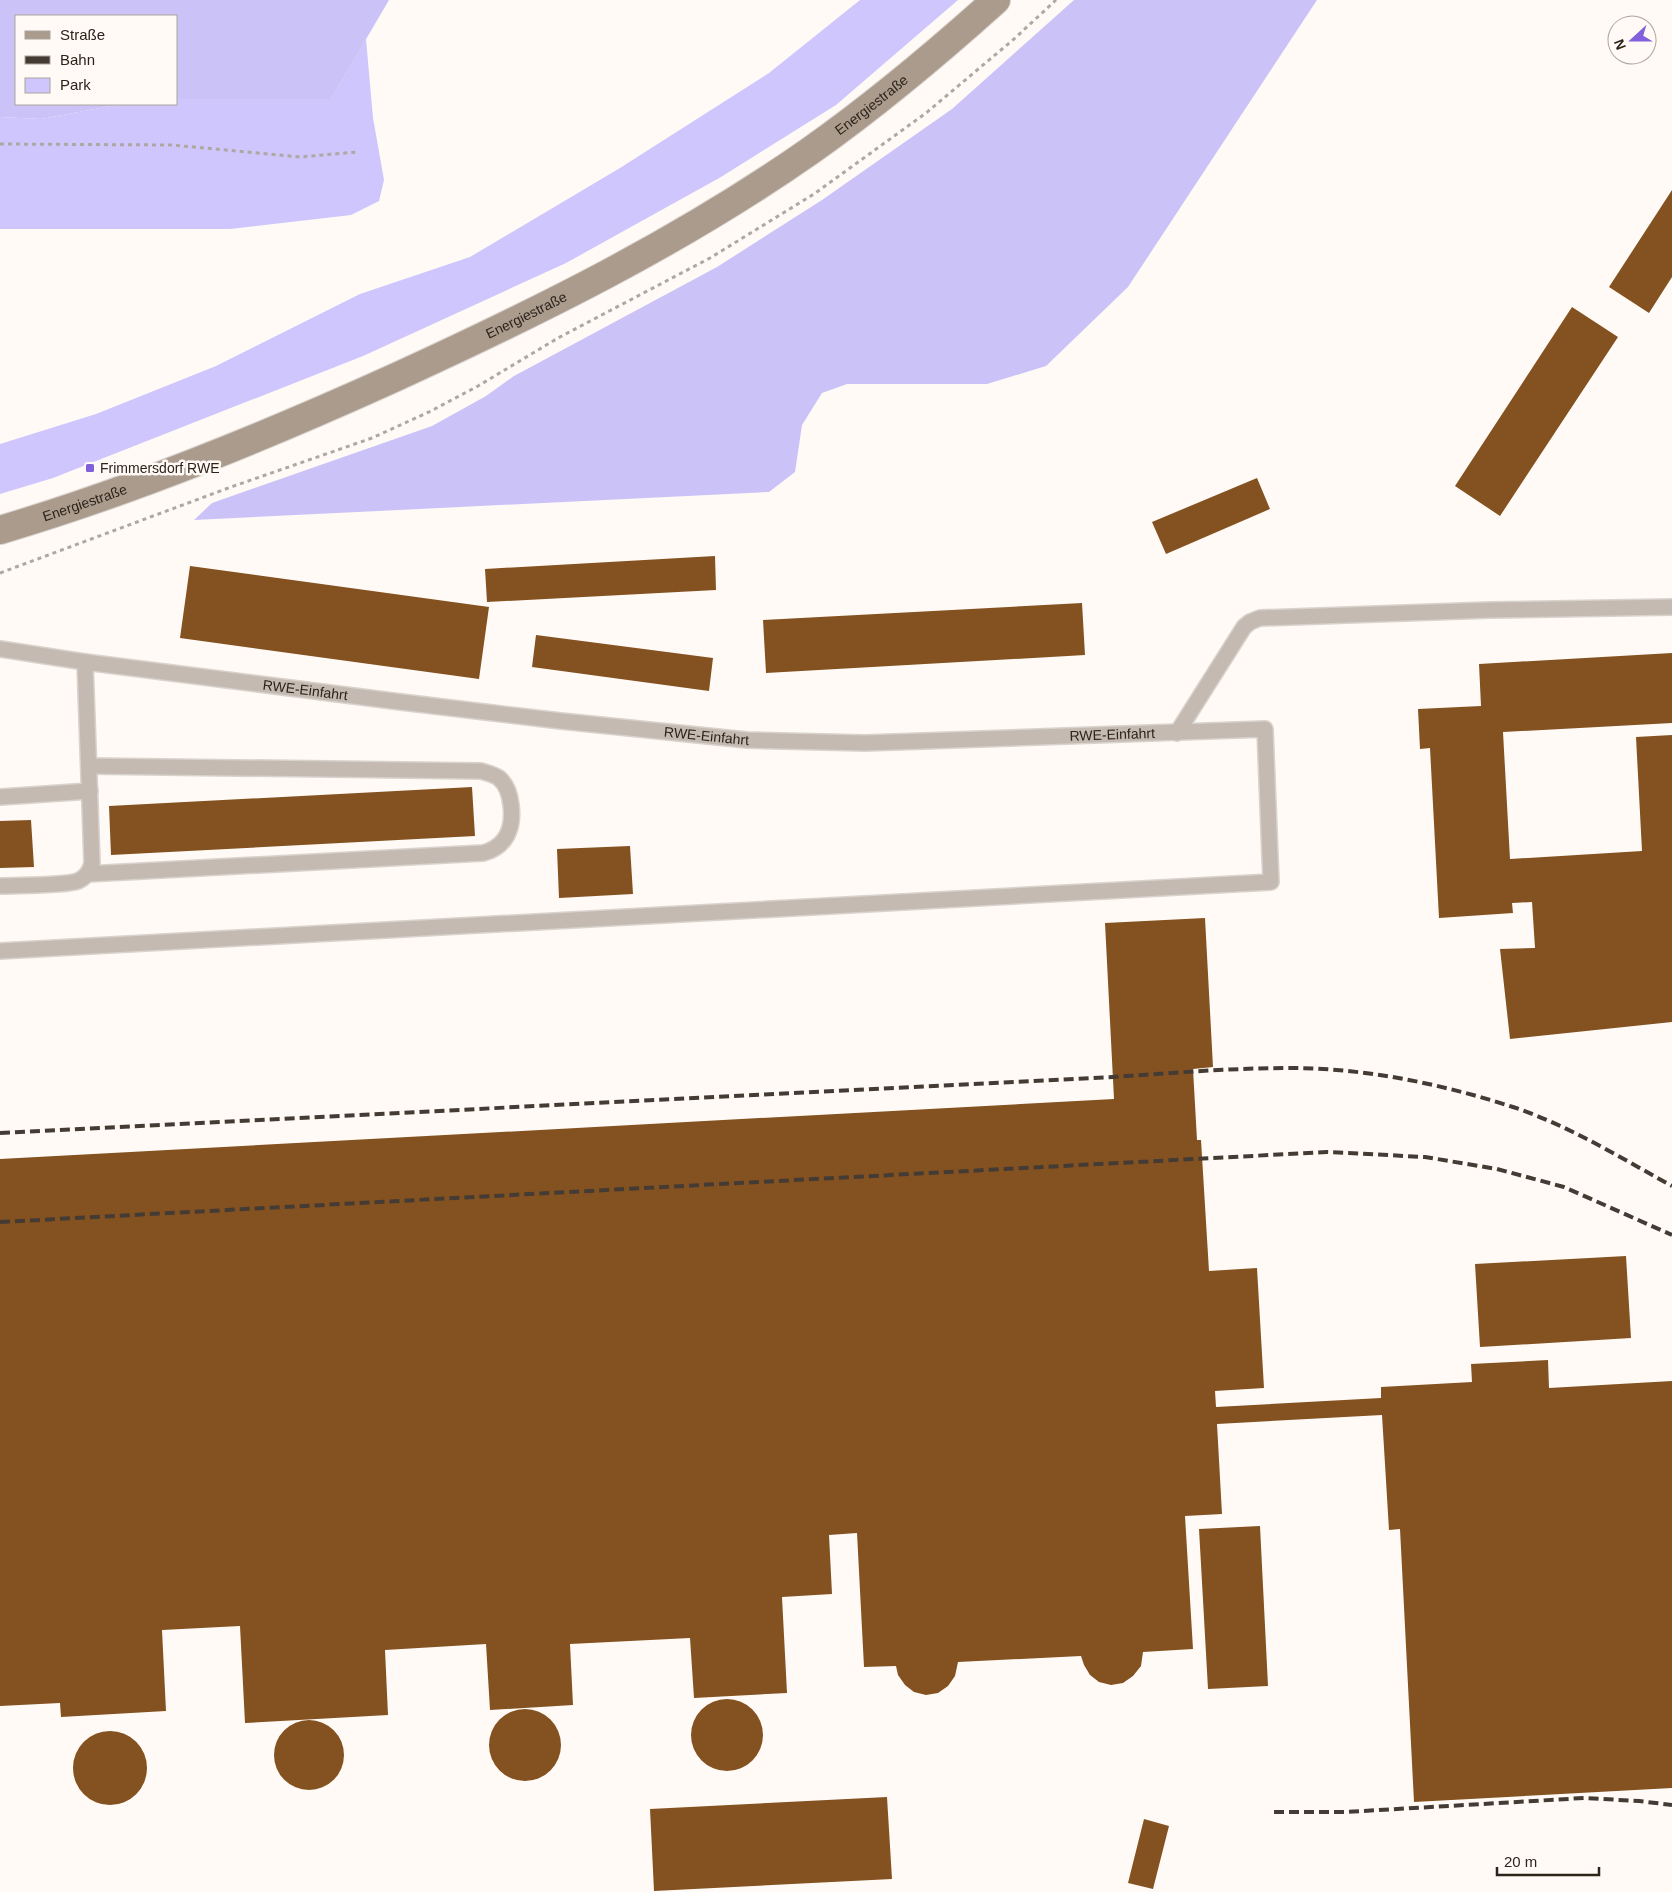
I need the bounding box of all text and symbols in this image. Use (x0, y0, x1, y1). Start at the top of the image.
legend (15, 15, 178, 105)
north arrow (1607, 15, 1657, 65)
text: Straße (60, 26, 105, 43)
text: N (1611, 37, 1629, 52)
text: Bahn (60, 51, 95, 68)
street label: Energiestraße (832, 71, 911, 138)
text: Park (60, 76, 91, 93)
street label: Energiestraße (483, 288, 569, 342)
place label: Frimmersdorf RWE (100, 460, 220, 476)
marker: Frimmersdorf RWE (84, 462, 96, 474)
street label: Energiestraße (41, 481, 129, 524)
street label: RWE-Einfahrt (262, 677, 349, 703)
street label: RWE-Einfahrt (663, 724, 749, 748)
street label: RWE-Einfahrt (1069, 725, 1155, 744)
scale bar (1497, 1844, 1600, 1876)
text: 20 m (1504, 1853, 1537, 1870)

